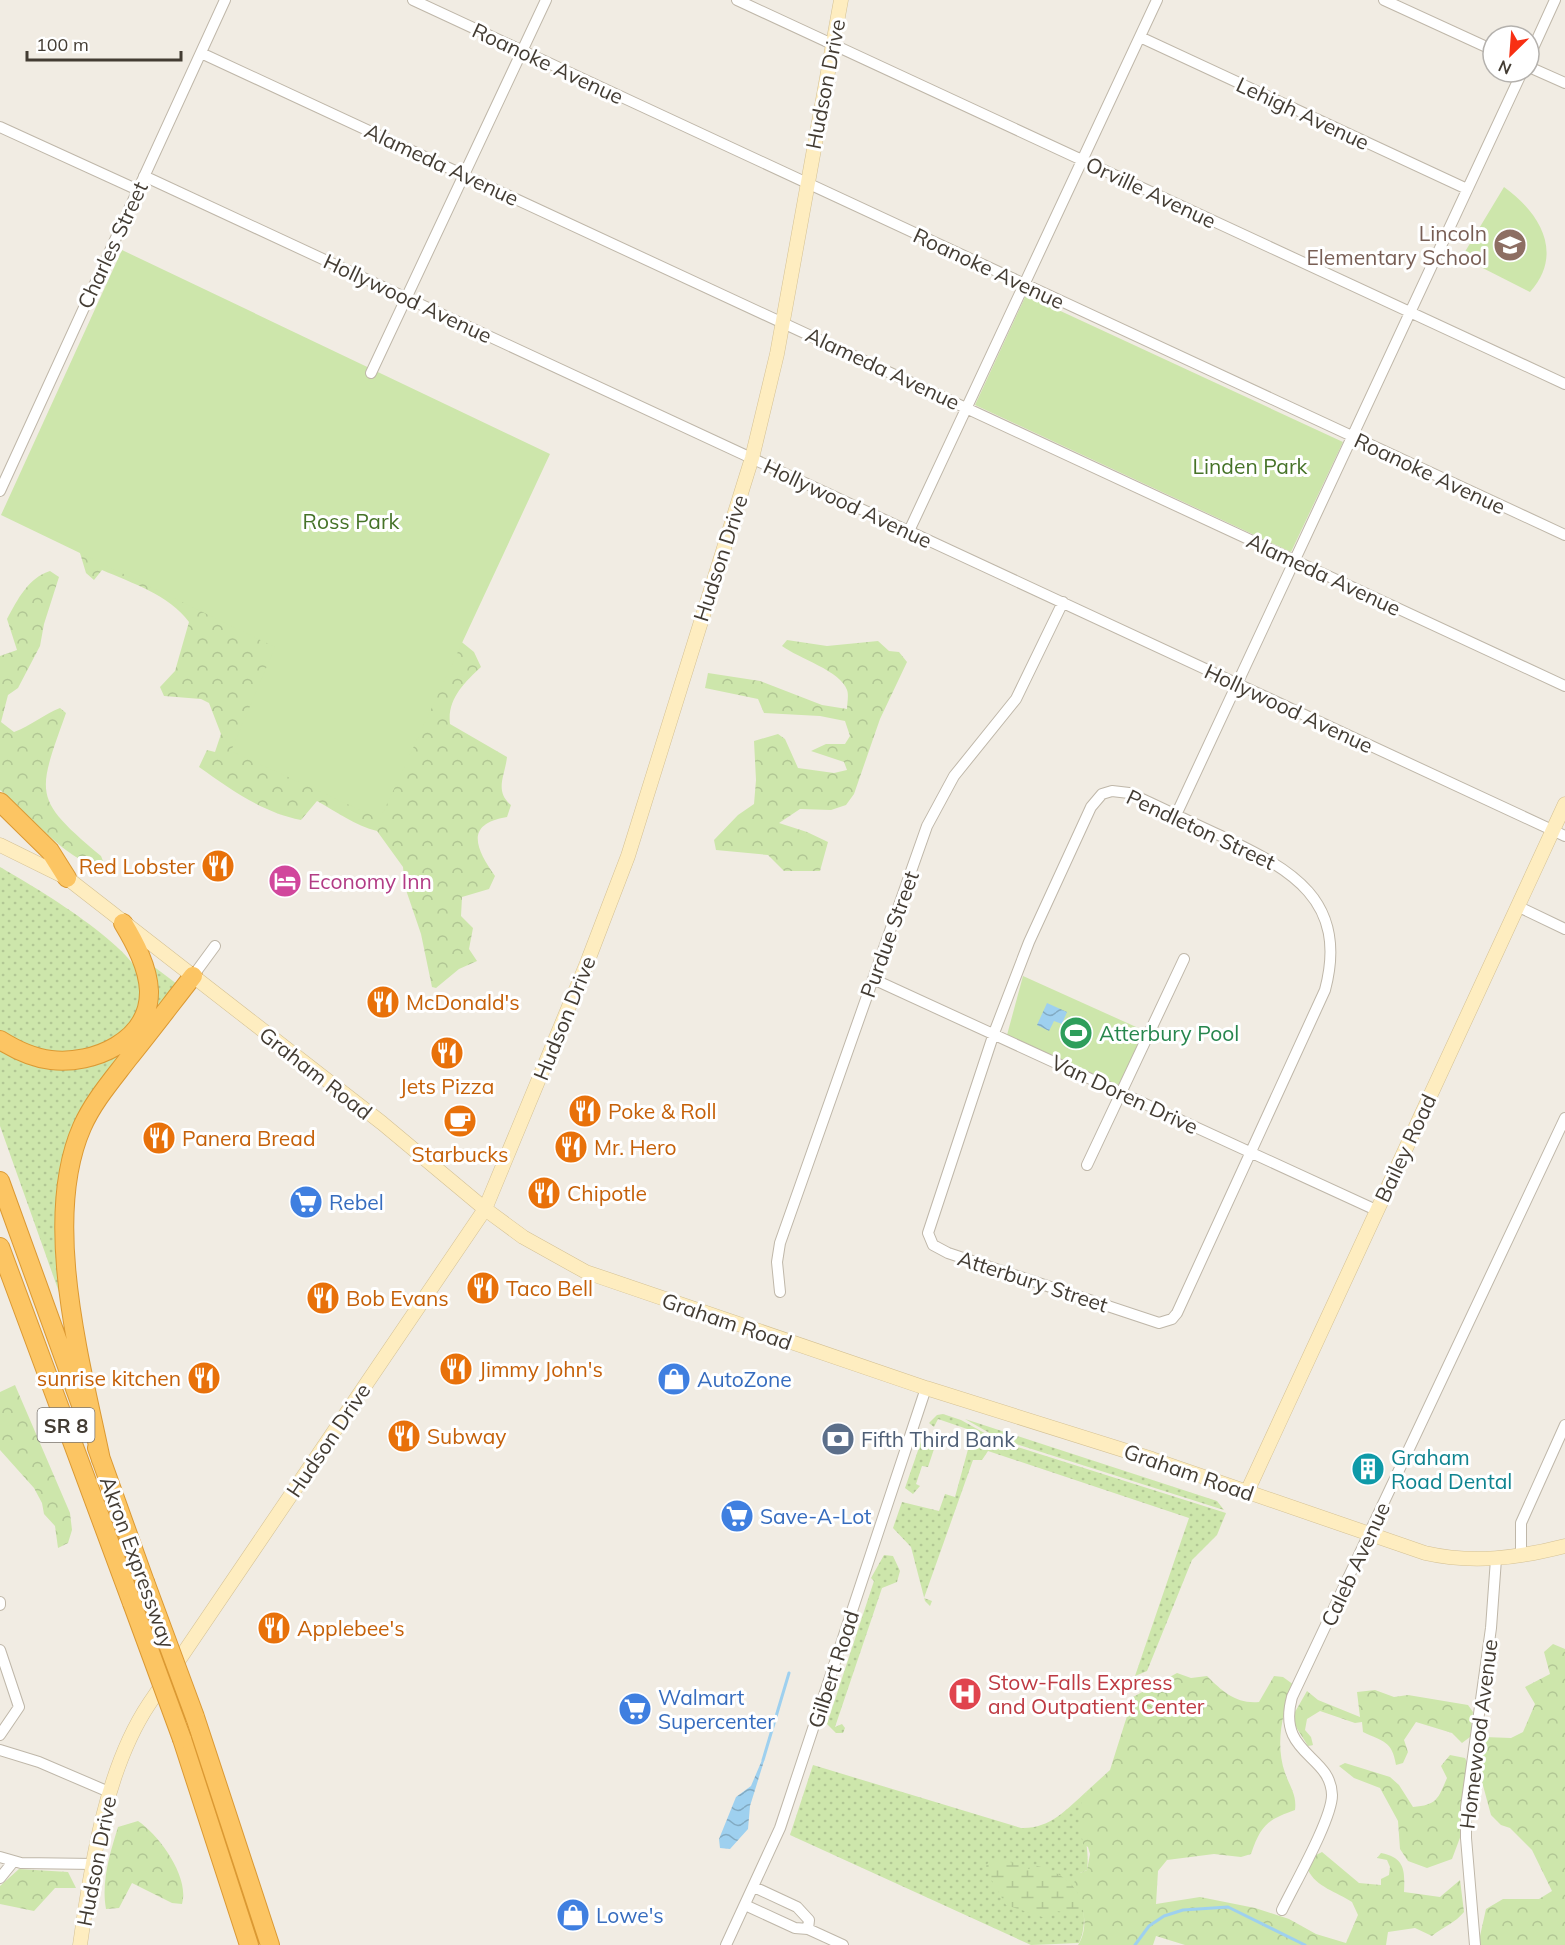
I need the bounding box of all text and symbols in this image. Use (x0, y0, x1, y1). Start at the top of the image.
street label: Roanoke Avenue (468, 17, 628, 109)
street label: Hudson Drive (800, 17, 850, 151)
scale bar (27, 24, 182, 62)
north arrow (1481, 24, 1541, 84)
text: 100 m (36, 33, 89, 56)
text: N (1495, 56, 1514, 79)
street label: Lehigh Avenue (1232, 71, 1374, 155)
street label: Alameda Avenue (361, 117, 523, 211)
street label: Orville Avenue (1082, 150, 1220, 234)
street label: Charles Street (71, 177, 153, 313)
place label: Lincoln Elementary School (1306, 220, 1487, 270)
street label: Roanoke Avenue (909, 222, 1069, 314)
school or university icon: Lincoln Elementary School (1492, 227, 1528, 263)
street label: Hollywood Avenue (320, 248, 496, 348)
street label: Alameda Avenue (802, 321, 964, 415)
street label: Roanoke Avenue (1350, 427, 1510, 519)
street label: Hollywood Avenue (760, 453, 936, 553)
park label: Linden Park (1193, 453, 1308, 479)
street label: Hudson Drive (687, 491, 753, 625)
park label: Ross Park (303, 508, 400, 534)
street label: Alameda Avenue (1243, 527, 1405, 621)
street label: Hollywood Avenue (1201, 658, 1377, 758)
street label: Pendleton Street (1123, 783, 1279, 875)
restaurant icon: Red Lobster (200, 848, 236, 884)
place label: Red Lobster (79, 853, 195, 879)
hotel icon: Economy Inn (267, 863, 303, 899)
street label: Purdue Street (854, 867, 924, 1001)
place label: Economy Inn (308, 868, 432, 894)
street label: Hudson Drive (527, 952, 601, 1084)
restaurant icon: McDonald's (365, 984, 401, 1020)
place label: McDonald's (406, 989, 520, 1015)
sports icon: Atterbury Pool (1058, 1015, 1094, 1051)
place label: Atterbury Pool (1099, 1020, 1239, 1046)
street label: Graham Road (254, 1021, 378, 1125)
restaurant icon: Jets Pizza (429, 1035, 465, 1071)
street label: Van Doren Drive (1047, 1049, 1203, 1139)
place label: Jets Pizza (400, 1073, 494, 1099)
street label: Bailey Road (1369, 1090, 1441, 1206)
restaurant icon: Poke & Roll (567, 1093, 603, 1129)
place label: Poke & Roll (608, 1098, 717, 1124)
cafe icon: Starbucks (442, 1103, 478, 1139)
restaurant icon: Panera Bread (141, 1120, 177, 1156)
place label: Panera Bread (182, 1125, 316, 1151)
restaurant icon: Mr. Hero (553, 1129, 589, 1165)
place label: Mr. Hero (594, 1134, 676, 1160)
place label: Starbucks (412, 1141, 508, 1167)
restaurant icon: Chipotle (526, 1175, 562, 1211)
place label: Chipotle (567, 1180, 647, 1206)
supermarket icon: Rebel (288, 1184, 324, 1220)
place label: Rebel (329, 1189, 384, 1215)
street label: Atterbury Street (955, 1244, 1111, 1318)
restaurant icon: Taco Bell (465, 1270, 501, 1306)
place label: Taco Bell (506, 1275, 593, 1301)
restaurant icon: Bob Evans (305, 1280, 341, 1316)
place label: Bob Evans (346, 1285, 449, 1311)
street label: Graham Road (659, 1287, 795, 1355)
restaurant icon: Jimmy John's (438, 1351, 474, 1387)
place label: Jimmy John's (479, 1356, 603, 1382)
restaurant icon: sunrise kitchen (186, 1360, 222, 1396)
shop icon: AutoZone (656, 1361, 692, 1397)
place label: sunrise kitchen (37, 1365, 181, 1391)
place label: AutoZone (697, 1366, 792, 1392)
street label: Hudson Drive (280, 1378, 376, 1502)
road number: SR 8 (38, 1408, 94, 1442)
restaurant icon: Subway (386, 1418, 422, 1454)
bank icon: Fifth Third Bank (820, 1421, 856, 1457)
place label: Subway (427, 1423, 506, 1449)
place label: Fifth Third Bank (861, 1426, 1015, 1452)
street label: Graham Road (1121, 1438, 1257, 1506)
place label: Graham Road Dental (1391, 1444, 1512, 1494)
building icon: Graham Road Dental (1350, 1451, 1386, 1487)
street label: Akron Expressway (95, 1473, 181, 1651)
supermarket icon: Save-A-Lot (719, 1498, 755, 1534)
street label: Caleb Avenue (1315, 1498, 1395, 1630)
place label: Save-A-Lot (760, 1503, 871, 1529)
street label: Gilbert Road (802, 1607, 864, 1731)
restaurant icon: Applebee's (256, 1610, 292, 1646)
place label: Applebee's (297, 1615, 405, 1641)
street label: Homewood Avenue (1453, 1638, 1503, 1830)
place label: Stow-Falls Express and Outpatient Center (988, 1669, 1205, 1719)
hospital icon: Stow-Falls Express and Outpatient Center (947, 1676, 983, 1712)
place label: Walmart Supercenter (658, 1684, 775, 1734)
supermarket icon: Walmart Supercenter (617, 1691, 653, 1727)
street label: Hudson Drive (71, 1794, 121, 1928)
shop icon: Lowe's (555, 1897, 591, 1933)
place label: Lowe's (596, 1902, 664, 1928)

